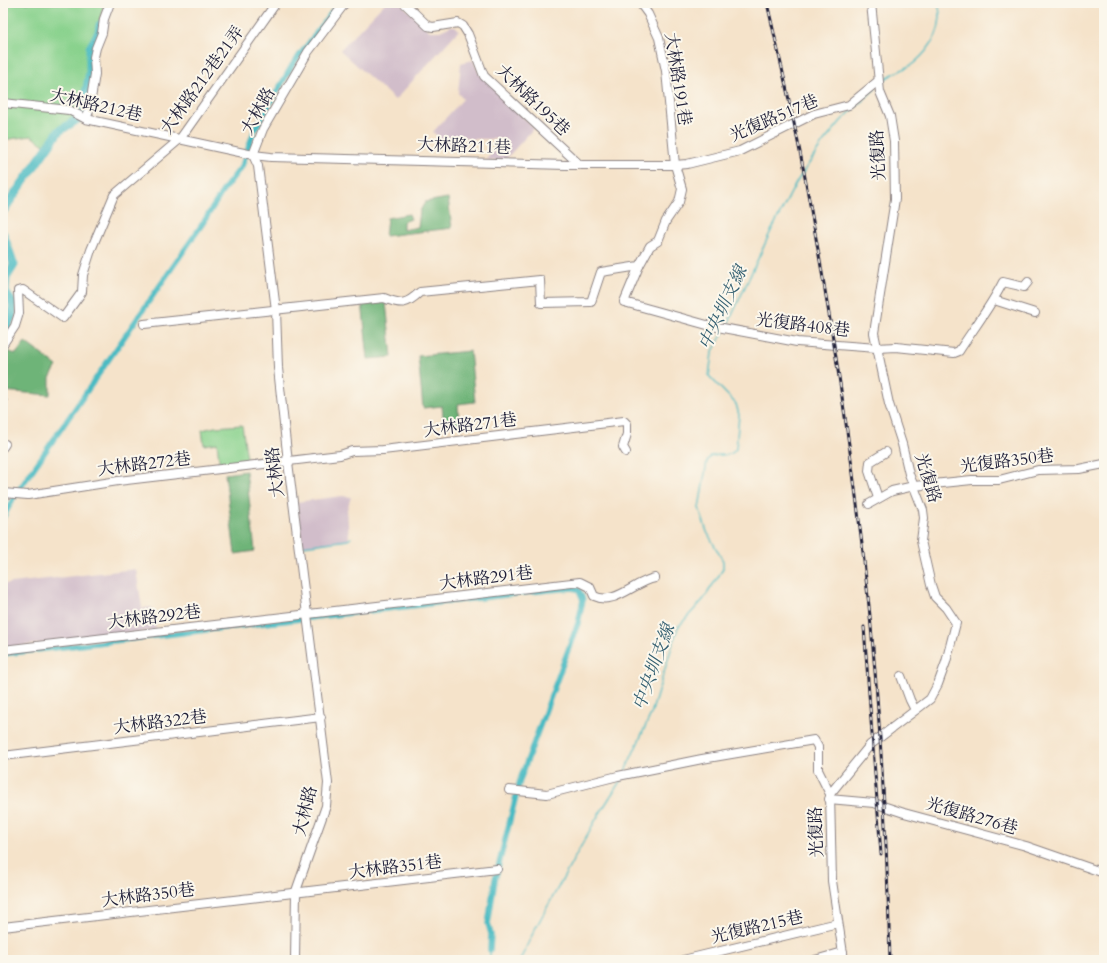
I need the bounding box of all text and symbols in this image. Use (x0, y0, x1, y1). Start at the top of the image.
street label: 大林路212巷21弄 (155, 21, 249, 139)
street label: 大林路191巷 (659, 31, 697, 127)
street label: 大林路195巷 (491, 59, 575, 141)
street label: 大林路212巷 (48, 83, 144, 127)
street label: 大林路 (236, 83, 280, 139)
street label: 光復路517巷 (726, 89, 822, 147)
street label: 光復路 (865, 129, 891, 181)
street label: 大林路211巷 (417, 133, 511, 159)
water label: 中央圳支線 (693, 260, 754, 354)
street label: 光復路408巷 (755, 308, 851, 342)
street label: 大林路271巷 (422, 408, 518, 442)
street label: 光復路350巷 (959, 444, 1055, 478)
street label: 大林路 (260, 445, 290, 499)
street label: 大林路272巷 (96, 447, 192, 481)
street label: 光復路 (910, 450, 946, 506)
street label: 大林路291巷 (438, 561, 534, 595)
street label: 大林路292巷 (106, 600, 202, 634)
water label: 中央圳支線 (627, 619, 682, 714)
street label: 大林路322巷 (112, 705, 208, 739)
street label: 大林路 (288, 783, 322, 839)
street label: 光復路276巷 (924, 792, 1020, 840)
street label: 光復路 (804, 806, 828, 858)
street label: 大林路351巷 (347, 850, 443, 884)
street label: 大林路350巷 (100, 878, 196, 912)
street label: 光復路215巷 (709, 905, 805, 949)

